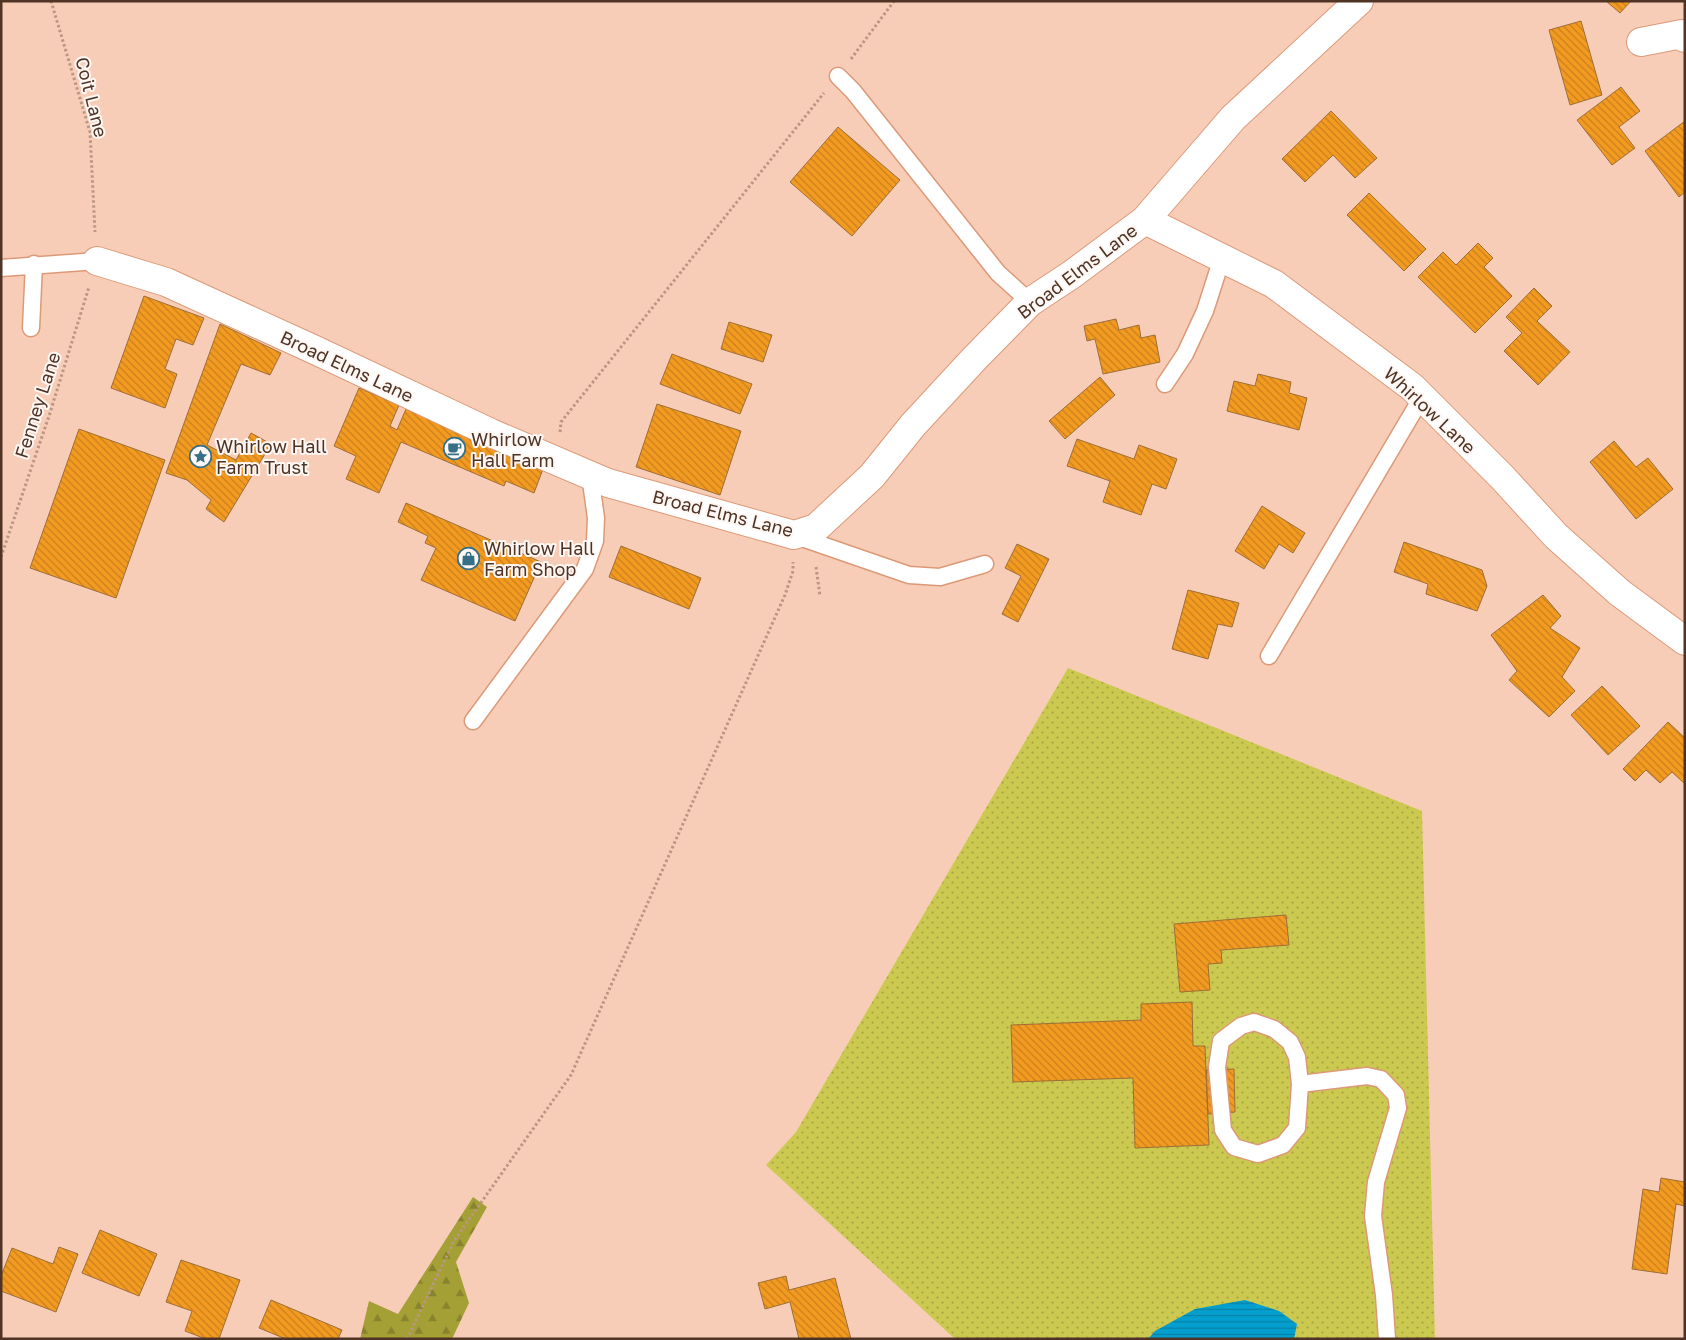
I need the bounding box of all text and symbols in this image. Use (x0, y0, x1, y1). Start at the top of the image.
street label: Coit Lane (71, 55, 113, 139)
street label: Broad Elms Lane (1013, 219, 1141, 323)
street label: Broad Elms Lane (277, 326, 417, 406)
street label: Fenney Lane (10, 349, 64, 461)
street label: Whirlow Lane (1379, 362, 1481, 458)
place label: Whirlow Hall Farm (471, 428, 554, 471)
place label: Whirlow Hall Farm Trust (216, 435, 327, 478)
cafe icon: Whirlow Hall Farm (443, 437, 467, 461)
place icon: Whirlow Hall Farm Trust (188, 444, 212, 468)
street label: Broad Elms Lane (650, 485, 796, 541)
place label: Whirlow Hall Farm Shop (484, 537, 595, 580)
shop icon: Whirlow Hall Farm Shop (456, 546, 480, 570)

